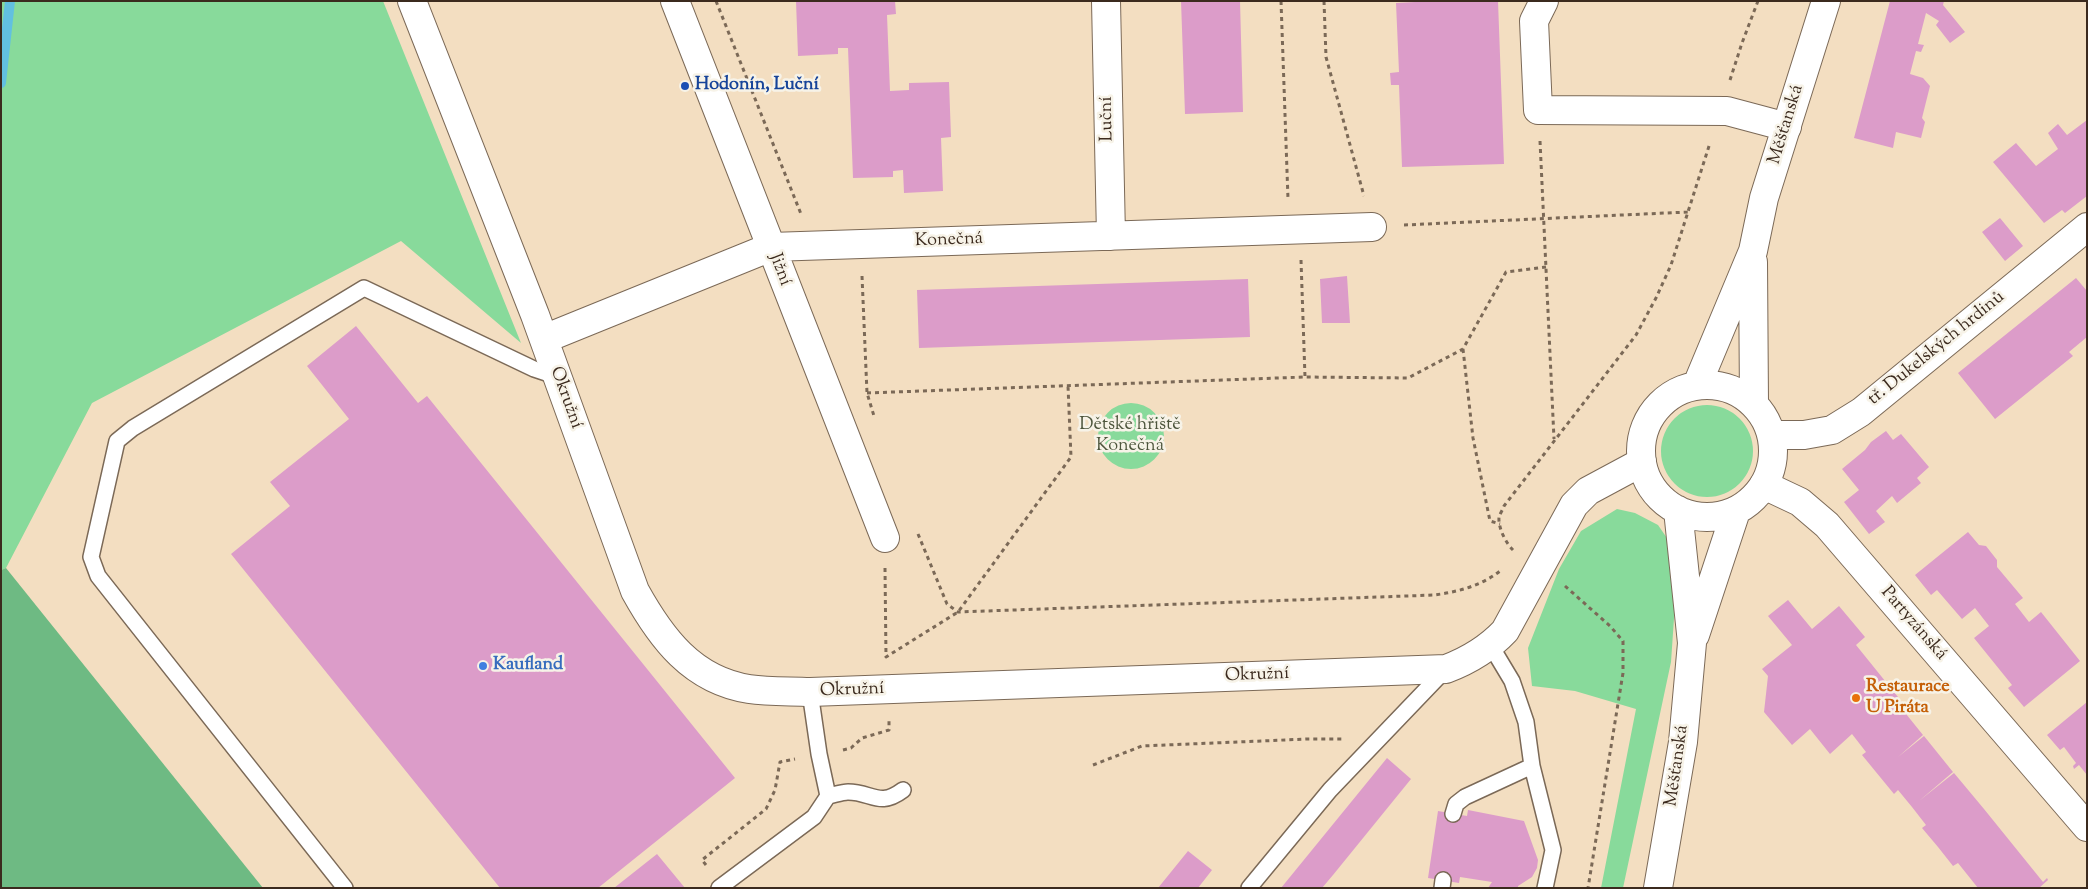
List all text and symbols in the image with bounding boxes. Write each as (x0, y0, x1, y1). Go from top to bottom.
place label: Hodonín, Luční (695, 75, 819, 97)
marker: Hodonín, Luční (679, 80, 691, 92)
street label: Měšťanská (1765, 83, 1809, 167)
street label: Luční (1097, 96, 1119, 142)
street label: Konečná (915, 229, 983, 253)
street label: Jižní (763, 251, 795, 289)
street label: tř. Dukelských hrdinů (1864, 287, 2010, 411)
street label: Okružní (544, 364, 586, 432)
park label: Dětské hřiště Konečná (1079, 415, 1181, 458)
street label: Partyzánská (1875, 583, 1951, 665)
place label: Kaufland (493, 655, 563, 677)
marker: Kaufland (477, 660, 489, 672)
street label: Okružní (1224, 664, 1290, 688)
place label: Restaurace U Piráta (1866, 677, 1950, 720)
street label: Okružní (819, 679, 885, 703)
marker: Restaurace U Piráta (1850, 692, 1862, 704)
street label: Měšťanská (1662, 724, 1694, 808)

